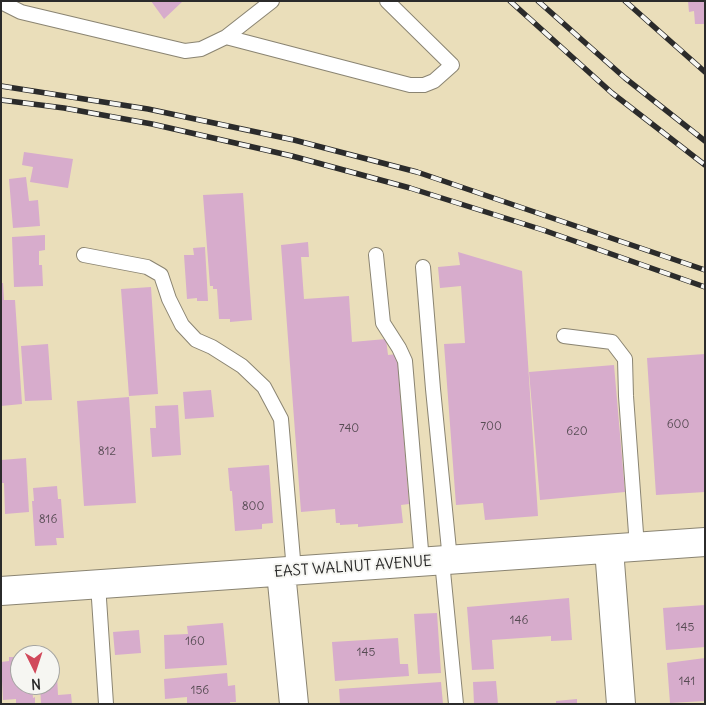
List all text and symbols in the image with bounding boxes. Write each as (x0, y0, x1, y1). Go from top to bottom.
house number: 600 (667, 418, 689, 432)
house number: 700 (480, 420, 502, 434)
house number: 740 (339, 422, 359, 436)
house number: 620 (566, 425, 588, 439)
house number: 812 (98, 445, 116, 459)
house number: 800 (242, 500, 264, 514)
house number: 816 (39, 513, 57, 527)
street label: EAST WALNUT AVENUE (274, 553, 432, 581)
house number: 146 (510, 614, 528, 628)
house number: 145 (676, 621, 694, 635)
house number: 160 (185, 635, 205, 649)
north arrow (10, 645, 60, 695)
house number: 145 (357, 646, 375, 660)
text: N (31, 675, 41, 693)
house number: 141 (679, 675, 695, 689)
house number: 156 (191, 684, 209, 698)

